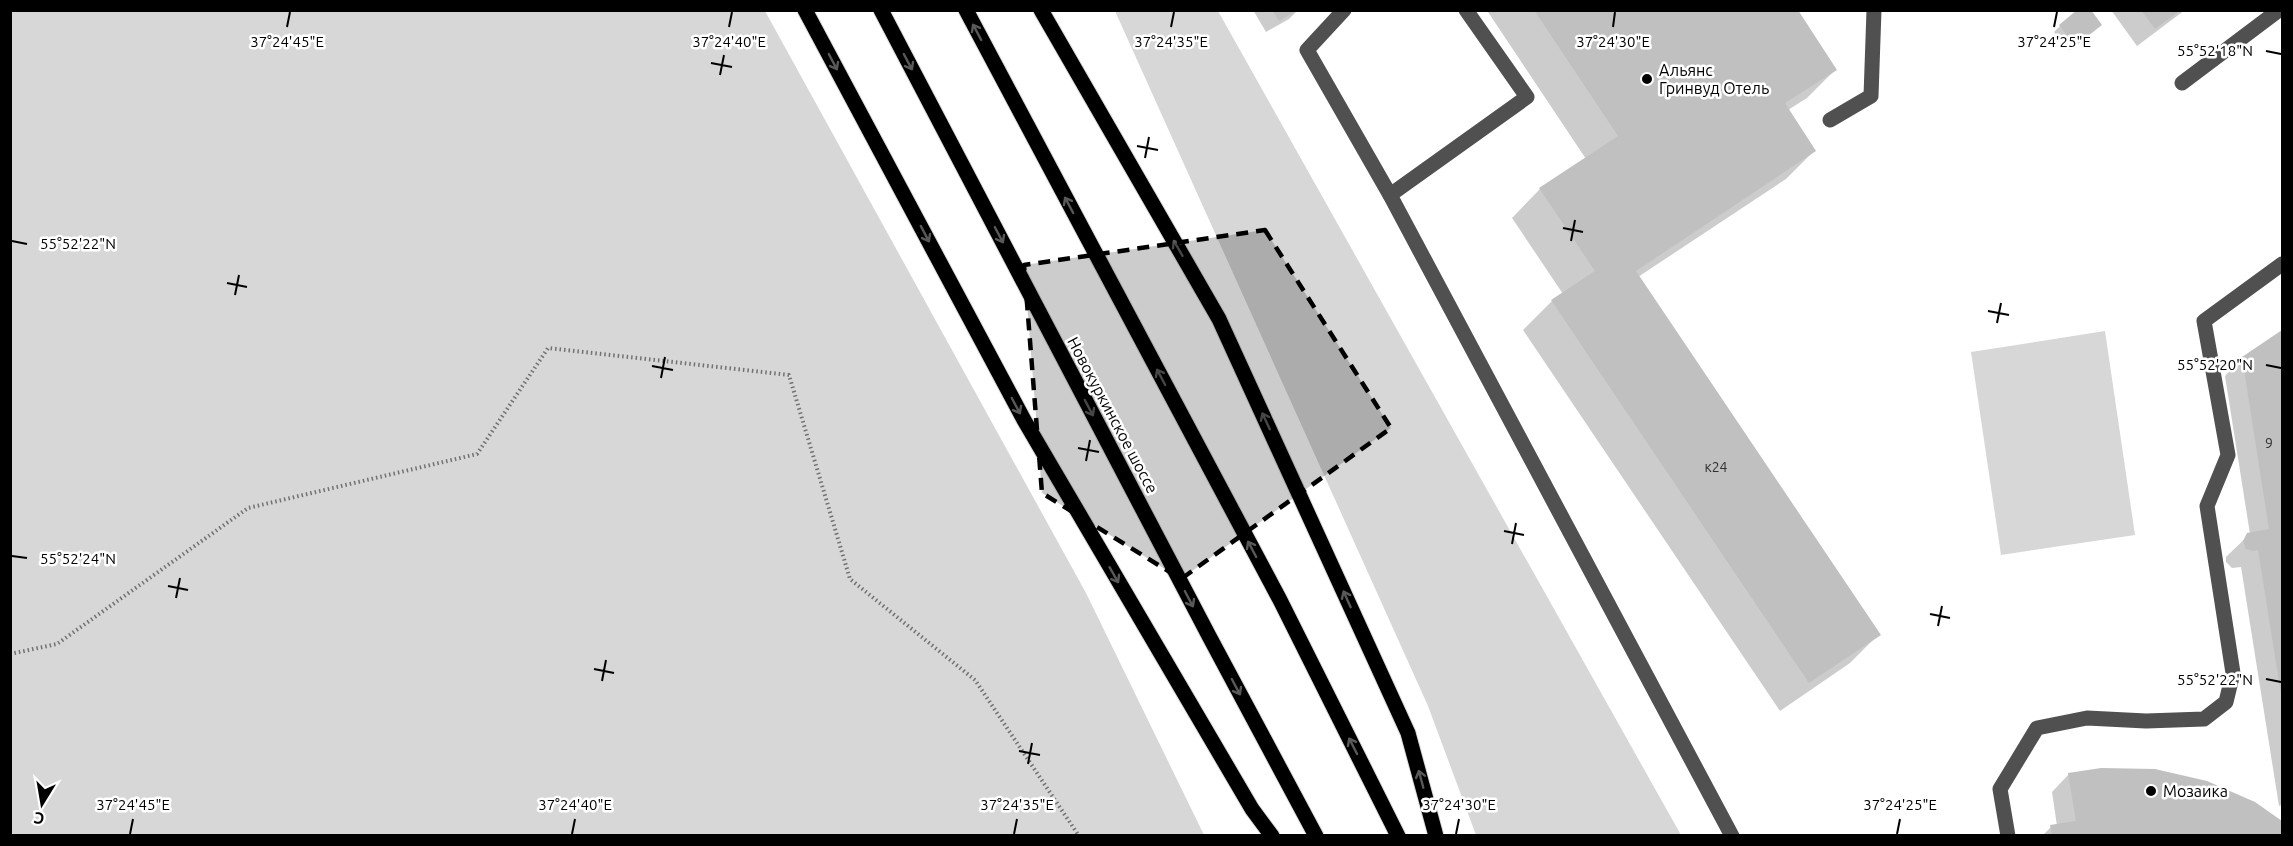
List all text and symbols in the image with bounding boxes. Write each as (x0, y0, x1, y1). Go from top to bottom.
one-way arrow (971, 24, 982, 42)
text: 37°24'45"E (250, 33, 324, 50)
text: 37°24'40"E (692, 33, 766, 50)
text: 37°24'35"E (1134, 33, 1208, 50)
text: 37°24'30"E (1576, 33, 1650, 50)
text: 37°24'25"E (2017, 33, 2091, 50)
text: 55°52'18"N (2177, 42, 2253, 59)
one-way arrow (827, 53, 839, 70)
one-way arrow (903, 53, 914, 71)
place label: Альянс Гринвуд Отель (1659, 61, 1769, 97)
marker: Альянс Гринвуд Отель (1640, 72, 1654, 86)
one-way arrow (1063, 196, 1074, 214)
one-way arrow (920, 225, 931, 243)
one-way arrow (993, 226, 1005, 243)
text: 55°52'22"N (40, 235, 116, 252)
one-way arrow (1172, 240, 1184, 257)
street label: Новокуркинское шоссе (1064, 334, 1162, 496)
text: 55°52'20"N (2177, 356, 2253, 373)
one-way arrow (1155, 368, 1166, 386)
one-way arrow (1011, 397, 1022, 415)
one-way arrow (1084, 398, 1095, 416)
one-way arrow (1260, 413, 1272, 431)
house number: 9 (2265, 435, 2273, 451)
house number: к24 (1704, 459, 1728, 475)
one-way arrow (1246, 540, 1257, 558)
text: 55°52'24"N (40, 550, 116, 567)
one-way arrow (1109, 566, 1121, 583)
one-way arrow (1184, 590, 1196, 608)
one-way arrow (1341, 590, 1353, 608)
text: 55°52'22"N (2177, 671, 2253, 688)
one-way arrow (1231, 678, 1242, 696)
one-way arrow (1347, 737, 1358, 755)
one-way arrow (1414, 770, 1426, 789)
north arrow (12, 774, 72, 834)
place label: Мозаика (2163, 782, 2228, 800)
marker: Мозаика (2144, 784, 2158, 798)
text: 37°24'45"E (96, 796, 170, 813)
text: 37°24'40"E (538, 796, 612, 813)
text: 37°24'35"E (980, 796, 1054, 813)
text: 37°24'30"E (1422, 796, 1496, 813)
text: 37°24'25"E (1863, 796, 1937, 813)
text: С (32, 809, 46, 829)

